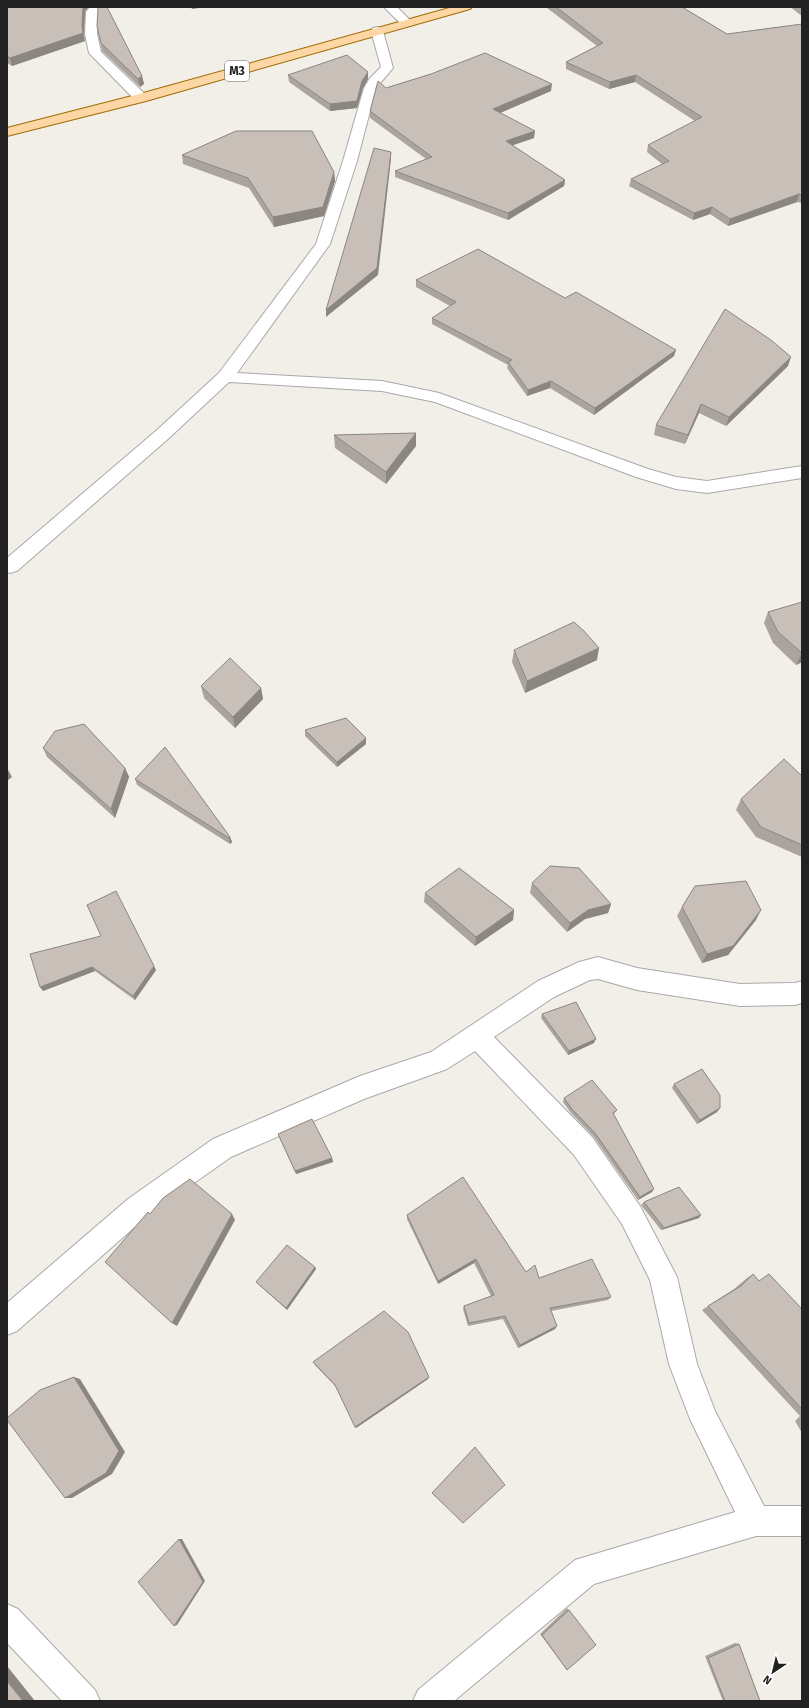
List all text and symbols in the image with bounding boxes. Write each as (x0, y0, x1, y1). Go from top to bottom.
road number: M3 (225, 61, 249, 81)
north arrow (753, 1652, 793, 1692)
text: N (761, 1672, 774, 1687)

